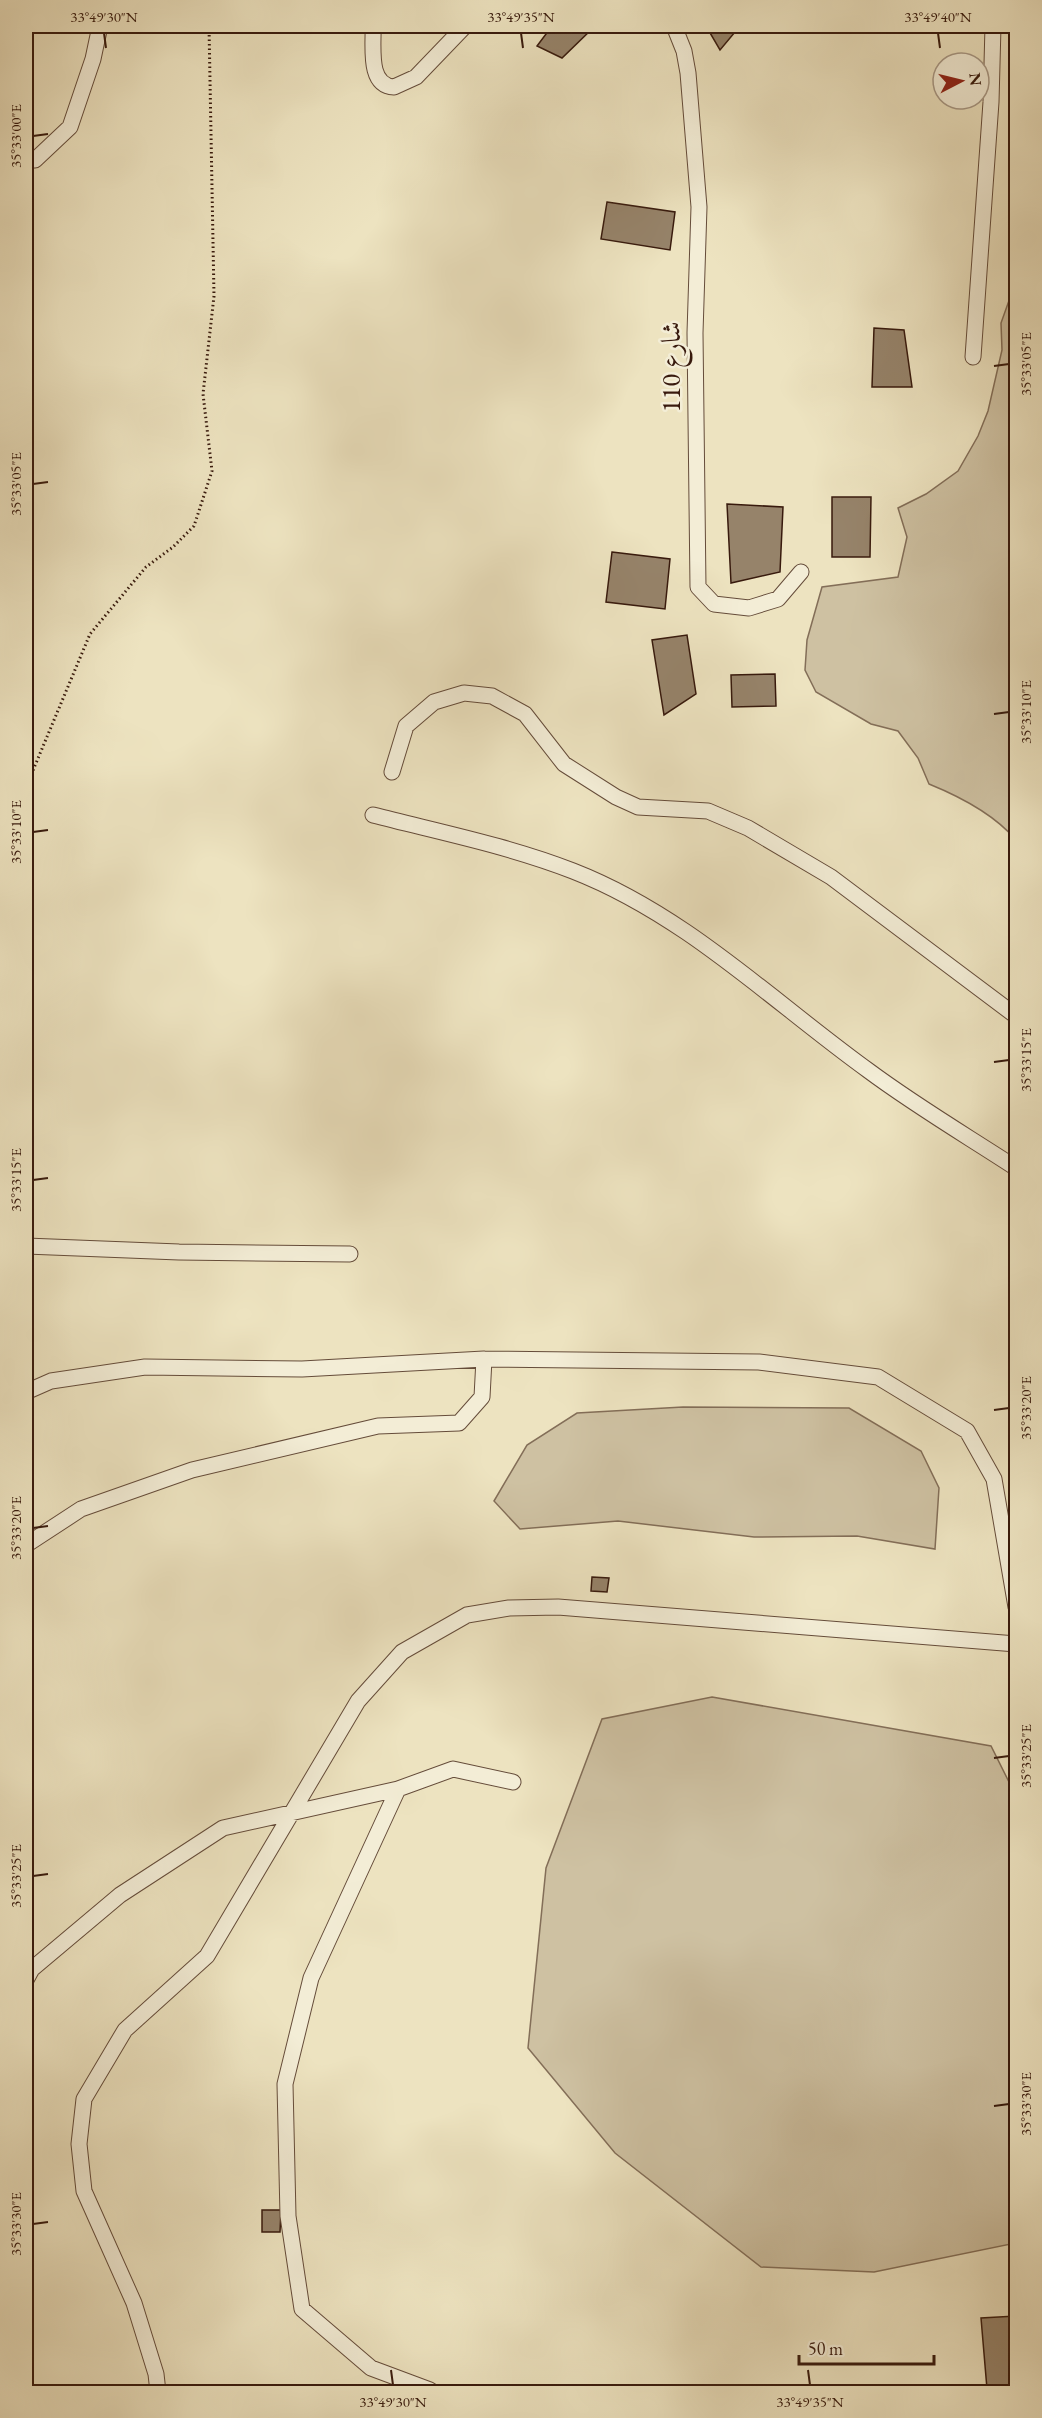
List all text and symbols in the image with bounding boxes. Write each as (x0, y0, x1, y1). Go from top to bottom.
text: 33°49'30"N (70, 7, 138, 26)
text: 33°49'35"N (487, 7, 555, 26)
text: 33°49'40"N (904, 7, 972, 26)
north arrow (931, 51, 991, 111)
text: N (964, 72, 987, 87)
text: 35°33'00"E (6, 103, 25, 168)
street label: شارع 110 (653, 321, 693, 413)
text: 35°33'05"E (1016, 331, 1035, 396)
text: 35°33'05"E (6, 451, 25, 516)
text: 35°33'10"E (1016, 679, 1035, 744)
text: 35°33'10"E (6, 799, 25, 864)
text: 35°33'15"E (1016, 1027, 1035, 1092)
text: 35°33'15"E (6, 1147, 25, 1212)
text: 35°33'20"E (1016, 1375, 1035, 1440)
text: 35°33'20"E (6, 1495, 25, 1560)
text: 35°33'25"E (1016, 1723, 1035, 1788)
text: 35°33'25"E (6, 1843, 25, 1908)
text: 35°33'30"E (1016, 2071, 1035, 2136)
text: 35°33'30"E (6, 2191, 25, 2256)
scale bar (799, 2328, 934, 2366)
text: 50 m (808, 2337, 843, 2360)
text: 33°49'30"N (359, 2392, 427, 2411)
text: 33°49'35"N (776, 2392, 844, 2411)

